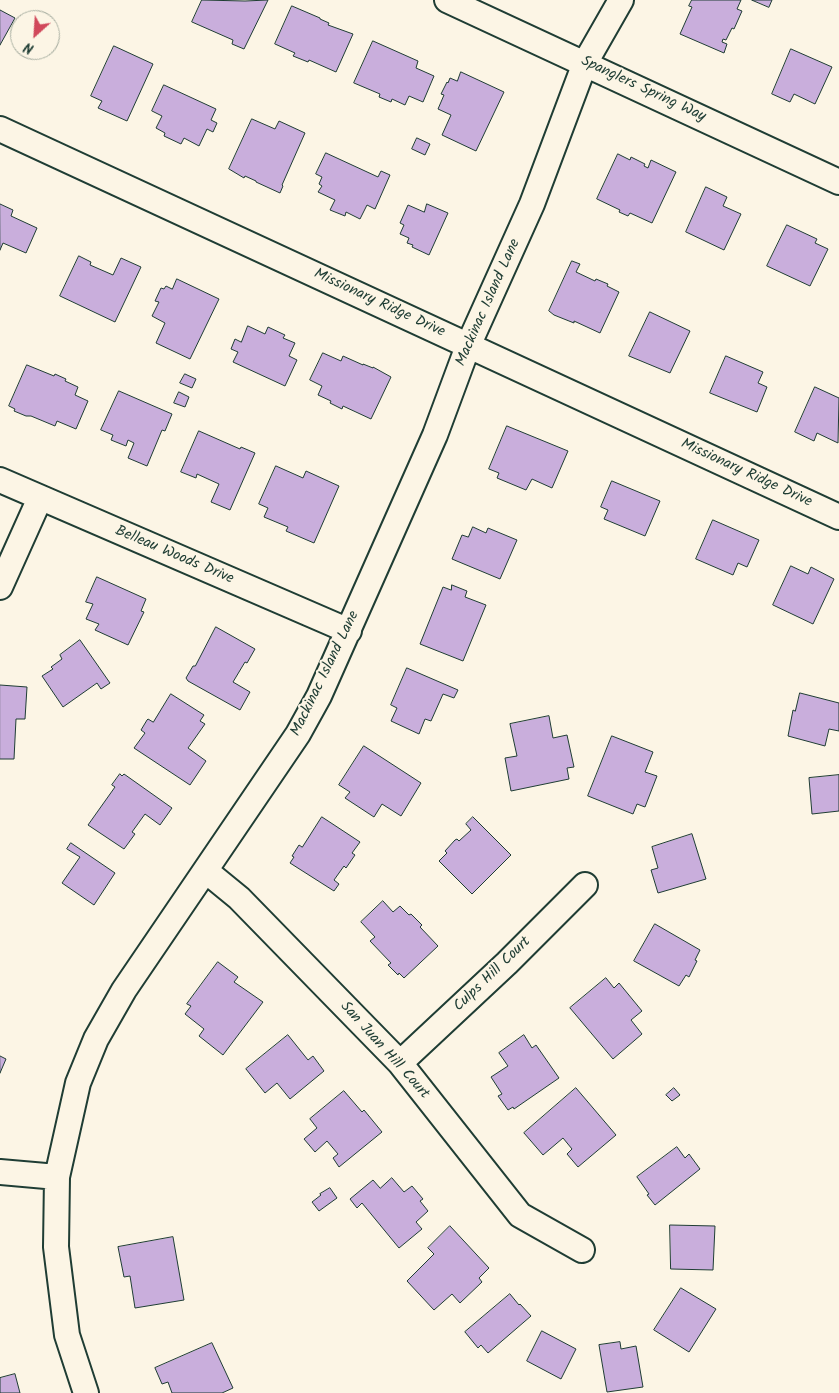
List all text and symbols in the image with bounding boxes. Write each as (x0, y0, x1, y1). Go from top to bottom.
north arrow (10, 10, 60, 60)
text: N (20, 36, 38, 59)
street label: Spanglers Spring Way (578, 53, 708, 127)
street label: Mackinac Island Lane (453, 237, 525, 369)
street label: Missionary Ridge Drive (311, 266, 447, 342)
street label: Missionary Ridge Drive (678, 436, 814, 512)
street label: Belleau Woods Drive (112, 523, 236, 589)
street label: Mackinac Island Lane (288, 608, 364, 740)
street label: Culps Hill Court (451, 934, 535, 1016)
street label: San Juan Hill Court (335, 999, 433, 1103)

